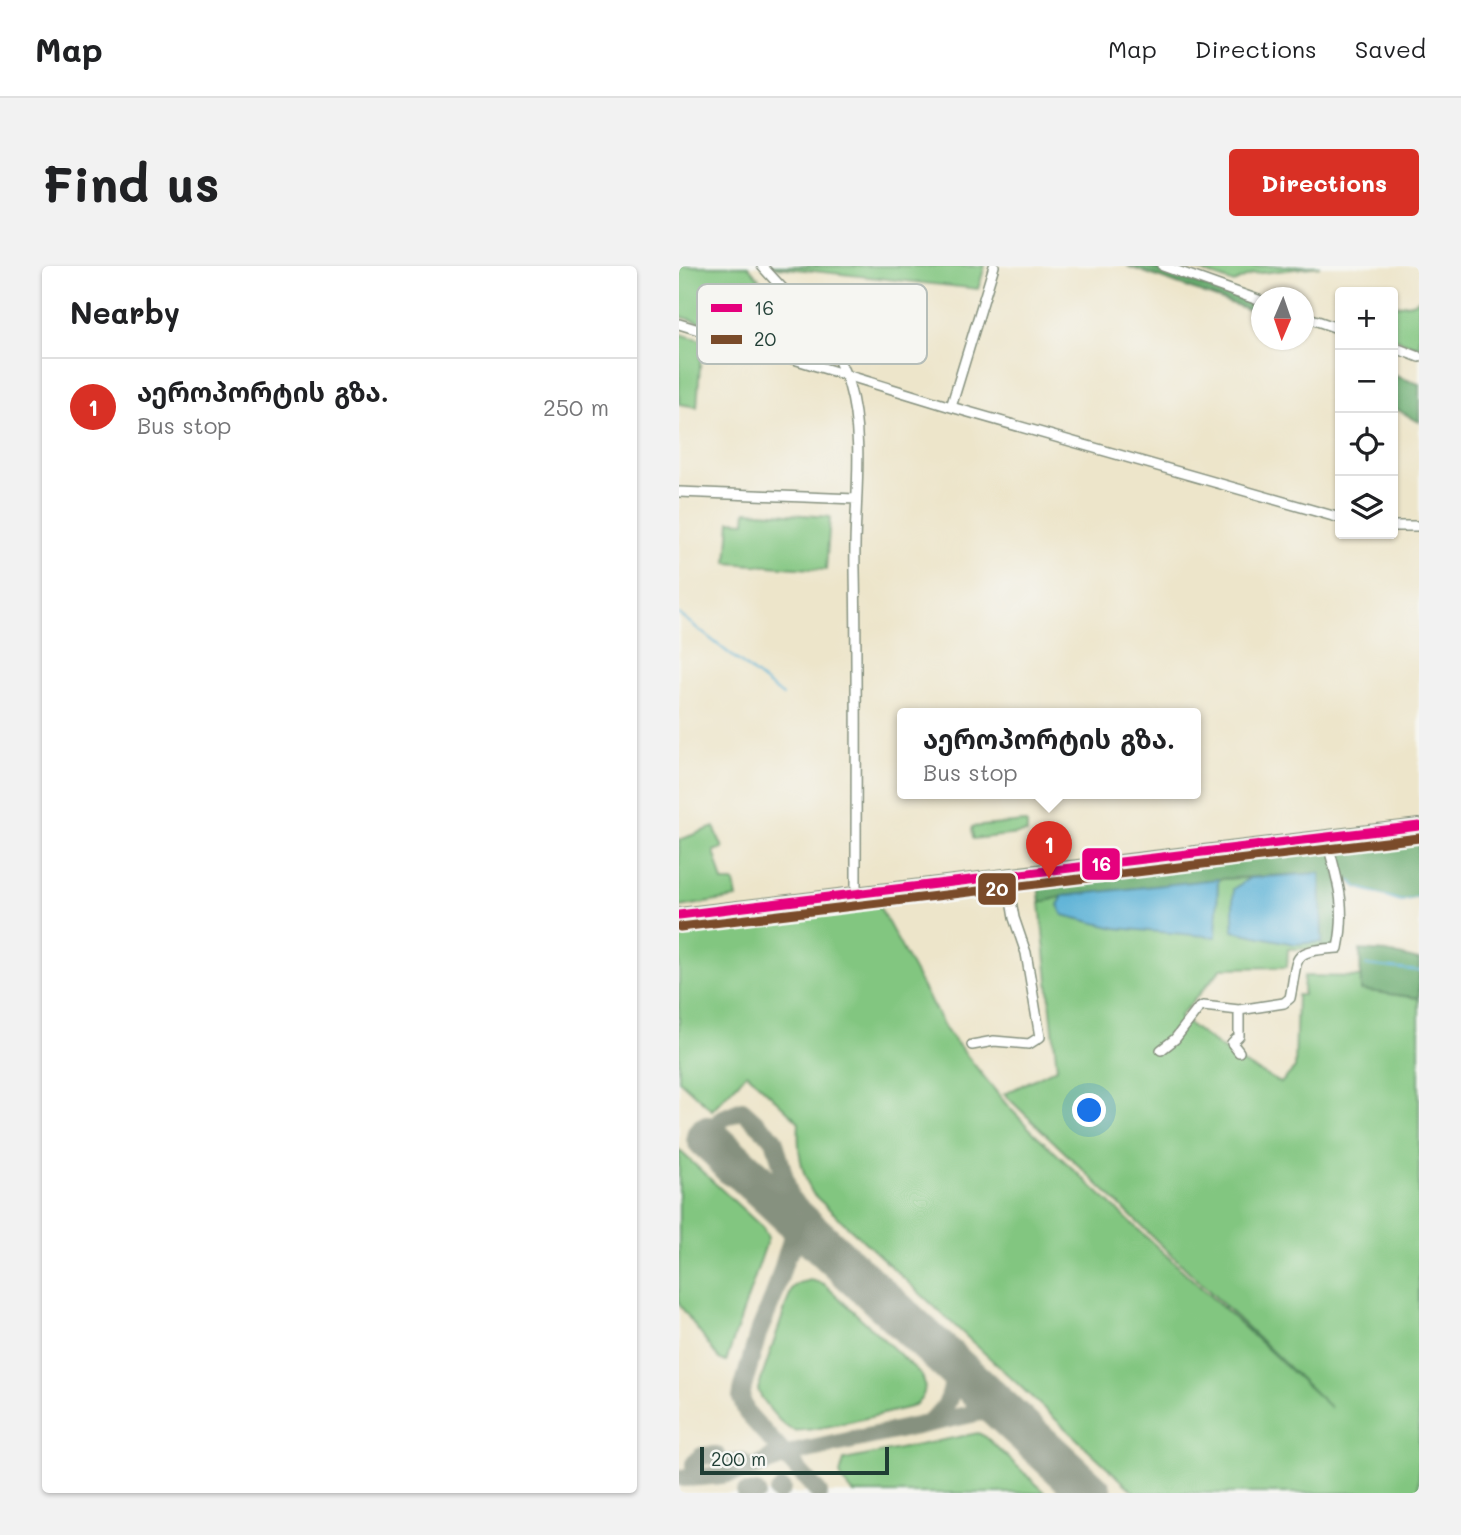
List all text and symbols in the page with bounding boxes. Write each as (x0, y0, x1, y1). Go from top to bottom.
text: Map (35, 27, 103, 70)
text: Map (1108, 33, 1157, 64)
text: Directions (1195, 33, 1317, 64)
text: Saved (1355, 33, 1426, 64)
button: Directions (1229, 149, 1419, 216)
text: Find us (42, 151, 220, 214)
legend (697, 284, 927, 364)
north arrow (1251, 287, 1314, 350)
map controls (1335, 287, 1398, 539)
button: + (1335, 287, 1398, 350)
text: Nearby (70, 292, 180, 332)
text: 16 (754, 295, 774, 320)
text: 20 (754, 326, 777, 351)
button: − (1335, 350, 1398, 413)
text: აეროპორტის გზა. (137, 375, 389, 409)
text: 1 (88, 392, 98, 422)
text: 250 m (543, 392, 609, 422)
text: Bus stop (137, 410, 232, 440)
button: locate (1335, 413, 1398, 476)
button: layers (1335, 476, 1398, 539)
popup (897, 708, 1201, 799)
text: აეროპორტის გზა. (923, 722, 1175, 756)
text: Bus stop (923, 757, 1018, 787)
pin: 1 (1026, 821, 1072, 879)
line badge: 16 (1081, 847, 1121, 881)
text: 16 (1091, 851, 1111, 876)
line badge: 20 (977, 872, 1017, 906)
text: 20 (986, 876, 1008, 901)
your location (1072, 1093, 1106, 1127)
scale bar (700, 1444, 889, 1476)
text: 200 m (711, 1446, 766, 1471)

